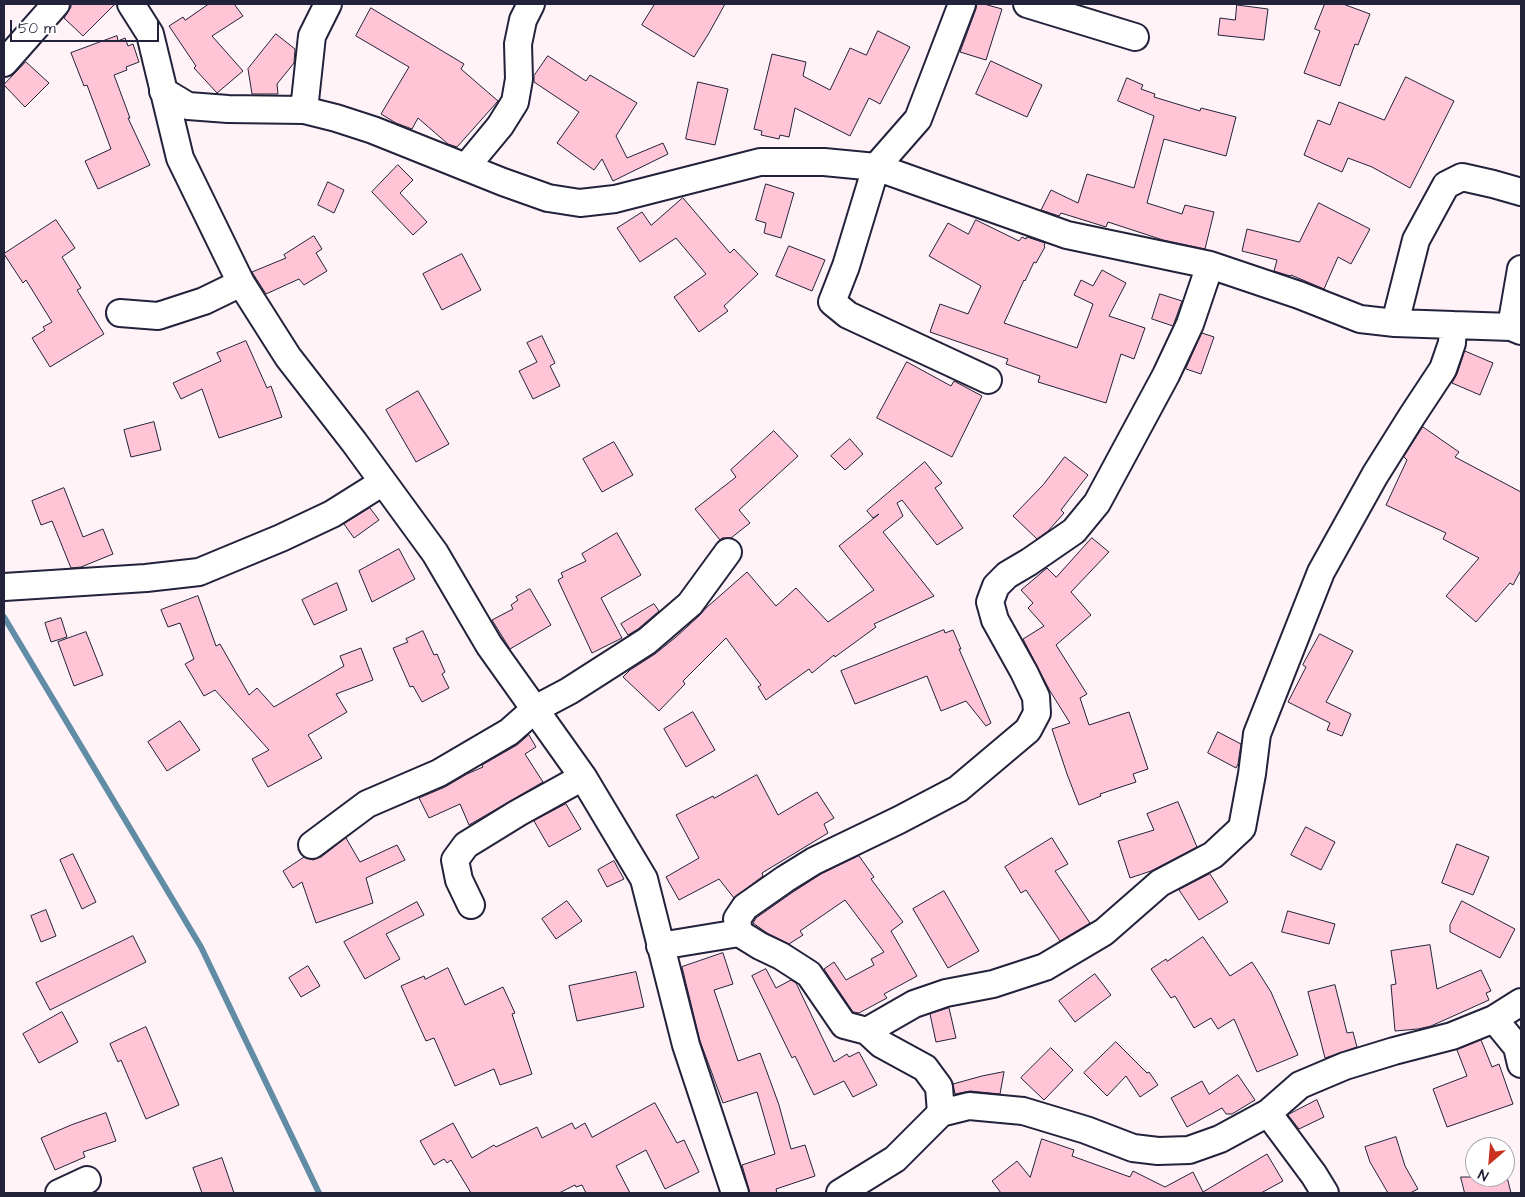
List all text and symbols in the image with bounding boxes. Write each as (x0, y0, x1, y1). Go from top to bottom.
scale bar (12, 10, 161, 42)
text: 50 m (18, 18, 56, 39)
north arrow (1465, 1137, 1515, 1187)
text: N (1475, 1164, 1492, 1185)

